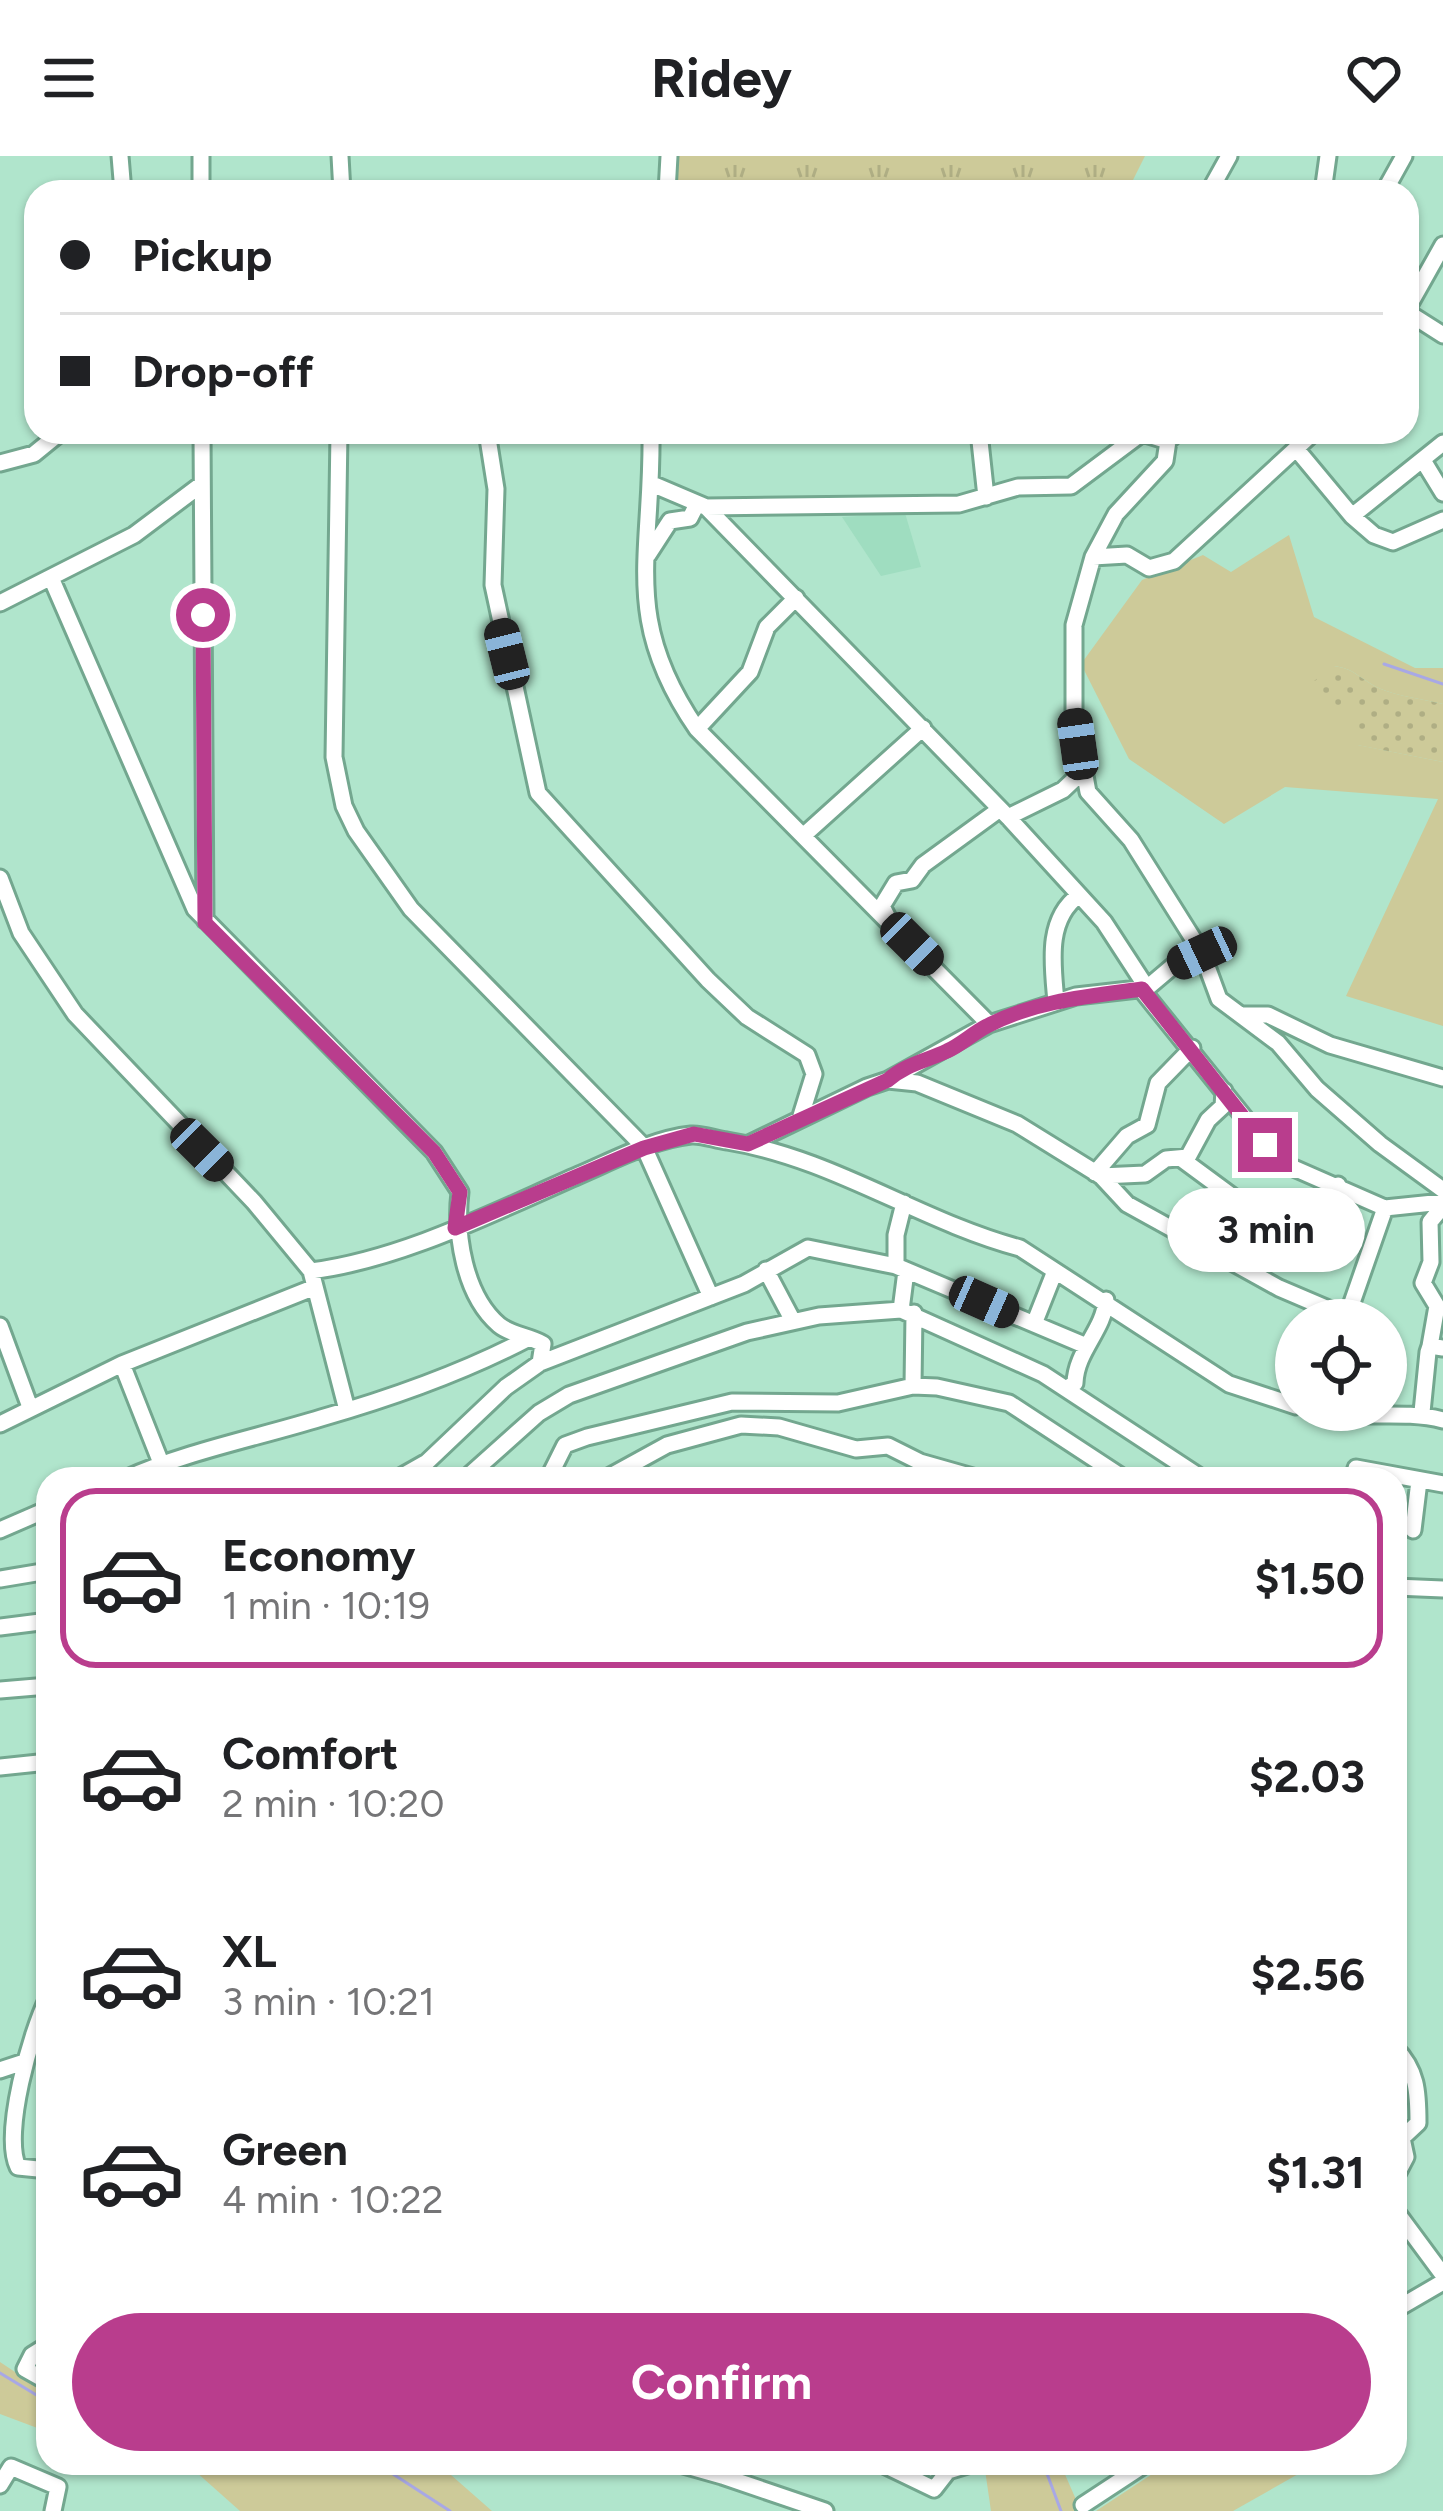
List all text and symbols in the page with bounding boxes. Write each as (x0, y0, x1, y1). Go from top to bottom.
icon: menu (36, 45, 102, 111)
icon: heart (1341, 45, 1407, 111)
text: Ridey (651, 46, 792, 111)
text: Pickup (132, 228, 272, 282)
text: Drop-off (132, 344, 314, 398)
route start (176, 588, 230, 642)
car (481, 615, 533, 693)
car (1055, 706, 1101, 782)
car (874, 906, 950, 982)
car (1162, 921, 1242, 985)
car (164, 1112, 240, 1188)
route end (1238, 1118, 1292, 1172)
callout: 3 min (1166, 1187, 1364, 1271)
text: 3 min (1217, 1206, 1315, 1253)
car (944, 1271, 1024, 1333)
map controls (1275, 1299, 1407, 1431)
button: locate (1275, 1299, 1407, 1431)
icon: car (78, 1524, 186, 1632)
text: Economy (222, 1528, 415, 1582)
text: $1.50 (1255, 1551, 1365, 1605)
text: 1 min · 10:19 (222, 1582, 430, 1629)
icon: car (78, 1722, 186, 1830)
text: Comfort (222, 1726, 398, 1780)
text: $2.03 (1249, 1749, 1365, 1803)
text: 2 min · 10:20 (222, 1780, 444, 1827)
icon: car (78, 1920, 186, 2028)
text: XL (222, 1924, 277, 1978)
text: $2.56 (1251, 1947, 1365, 2001)
text: 3 min · 10:21 (222, 1978, 435, 2025)
icon: car (78, 2118, 186, 2226)
text: Green (222, 2122, 348, 2176)
text: $1.31 (1266, 2145, 1365, 2199)
text: 4 min · 10:22 (222, 2176, 444, 2223)
button: Confirm (72, 2313, 1371, 2451)

